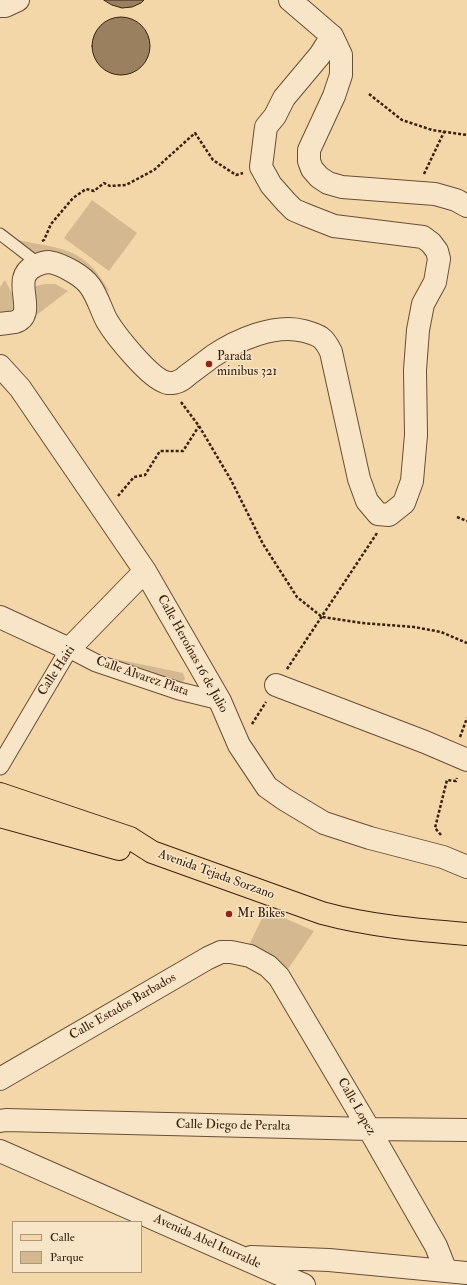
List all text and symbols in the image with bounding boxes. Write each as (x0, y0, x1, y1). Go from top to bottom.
place label: Parada minibus 321 (217, 349, 277, 380)
marker: Parada minibus 321 (204, 359, 214, 369)
street label: Calle Heroínas 16 de Julio (153, 592, 231, 716)
street label: Calle Haiti (35, 643, 79, 699)
street label: Calle Alvarez Plata (94, 654, 190, 700)
street label: Avenida Tejada Sorzano (156, 847, 276, 903)
place label: Mr Bikes (237, 906, 285, 922)
marker: Mr Bikes (224, 909, 234, 919)
street label: Calle Estados Barbados (67, 970, 179, 1044)
street label: Calle Lopez (333, 1076, 379, 1138)
street label: Calle Diego de Peralta (176, 1117, 290, 1135)
street label: Avenida Abel Iturralde (151, 1211, 263, 1273)
legend (12, 1221, 142, 1273)
text: Calle (50, 1230, 75, 1245)
text: Parque (50, 1250, 84, 1265)

